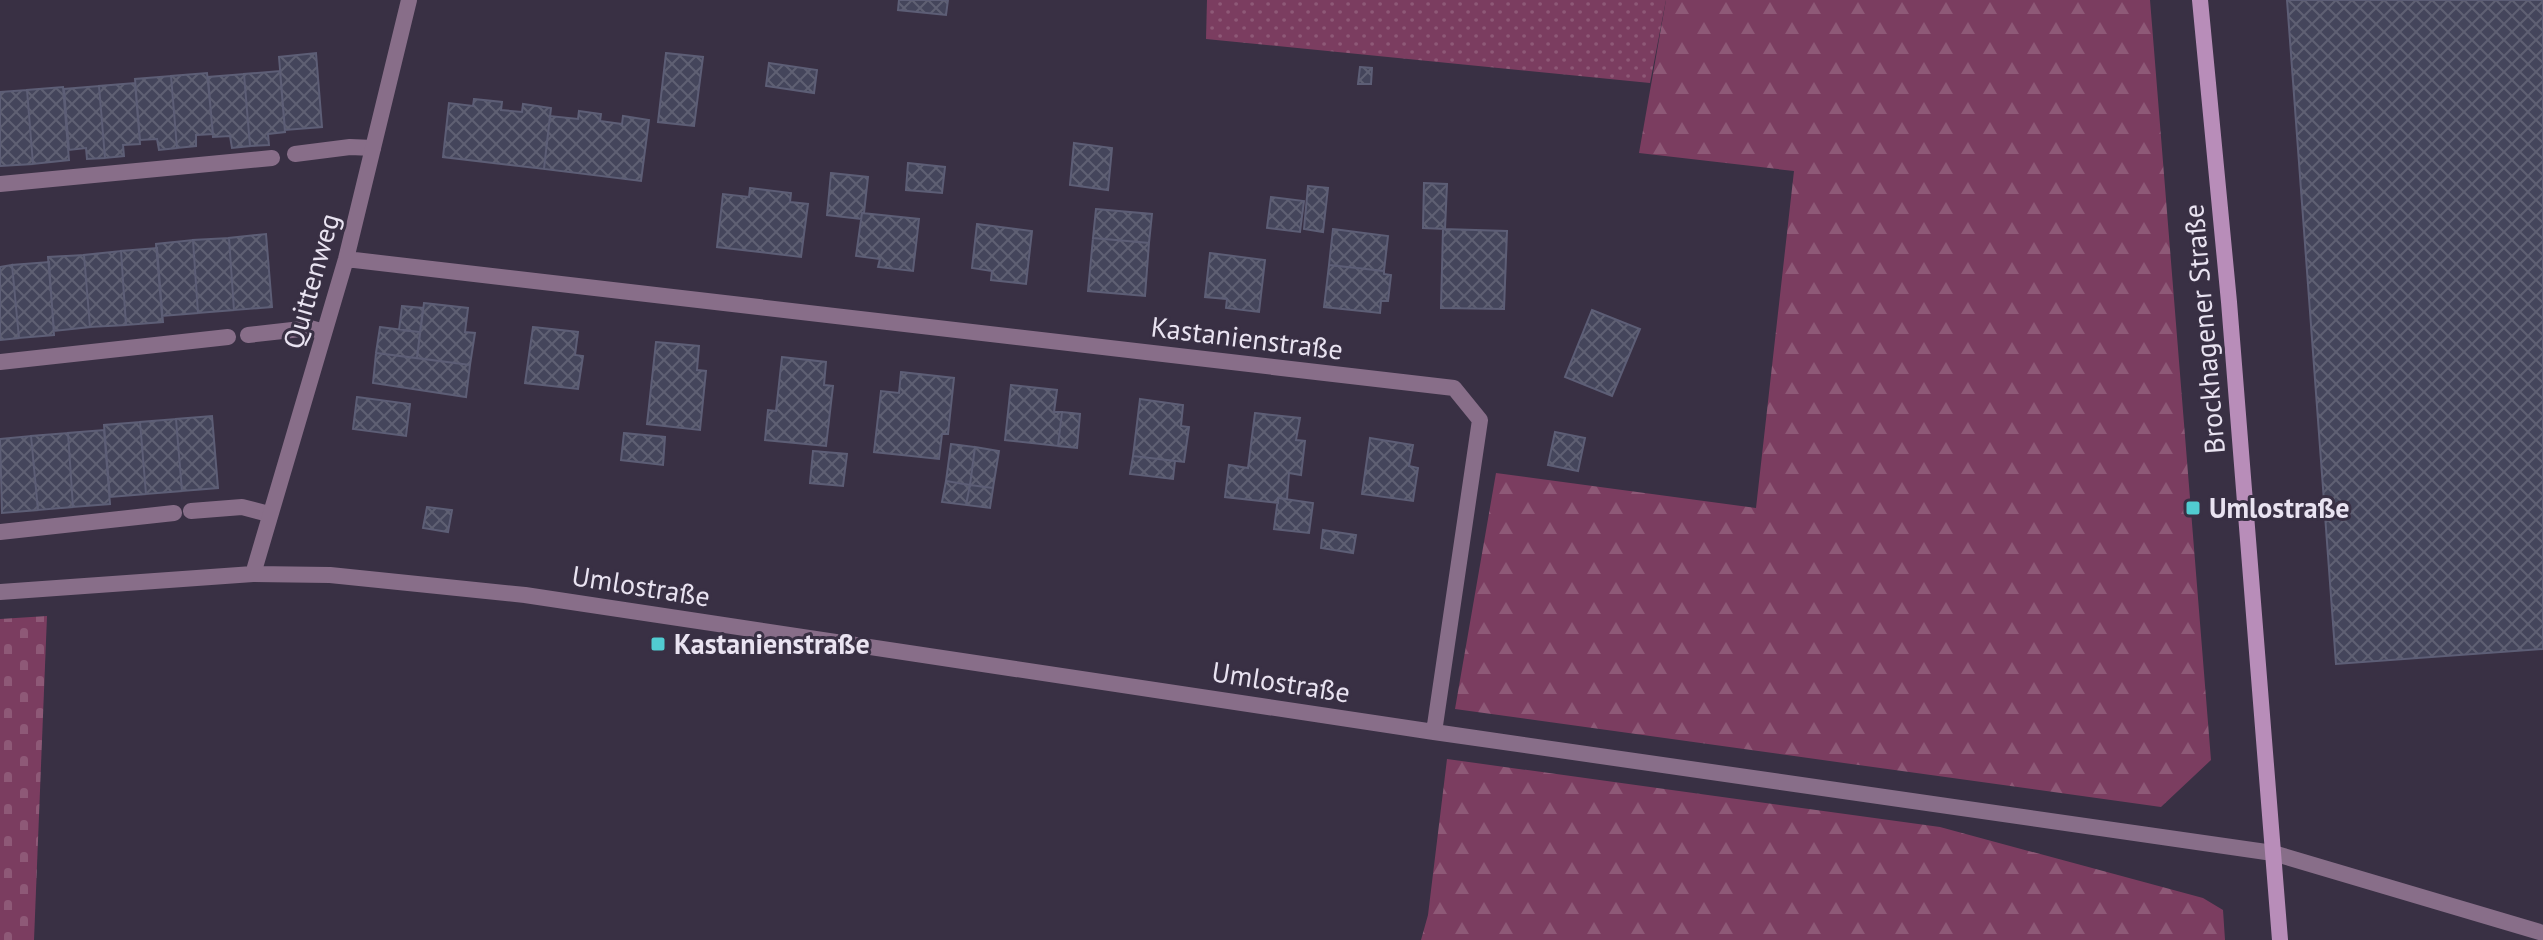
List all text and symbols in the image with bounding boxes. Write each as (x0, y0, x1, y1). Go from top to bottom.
street label: Brockhagener Straße (2174, 203, 2233, 455)
street label: Quittenweg (274, 209, 347, 353)
street label: Kastanienstraße (1149, 307, 1345, 368)
place label: Umlostraße (2209, 489, 2350, 526)
marker: Umlostraße (2184, 499, 2202, 517)
street label: Umlostraße (569, 556, 713, 615)
place label: Kastanienstraße (674, 625, 870, 662)
marker: Kastanienstraße (649, 635, 667, 653)
street label: Umlostraße (1209, 652, 1353, 711)

